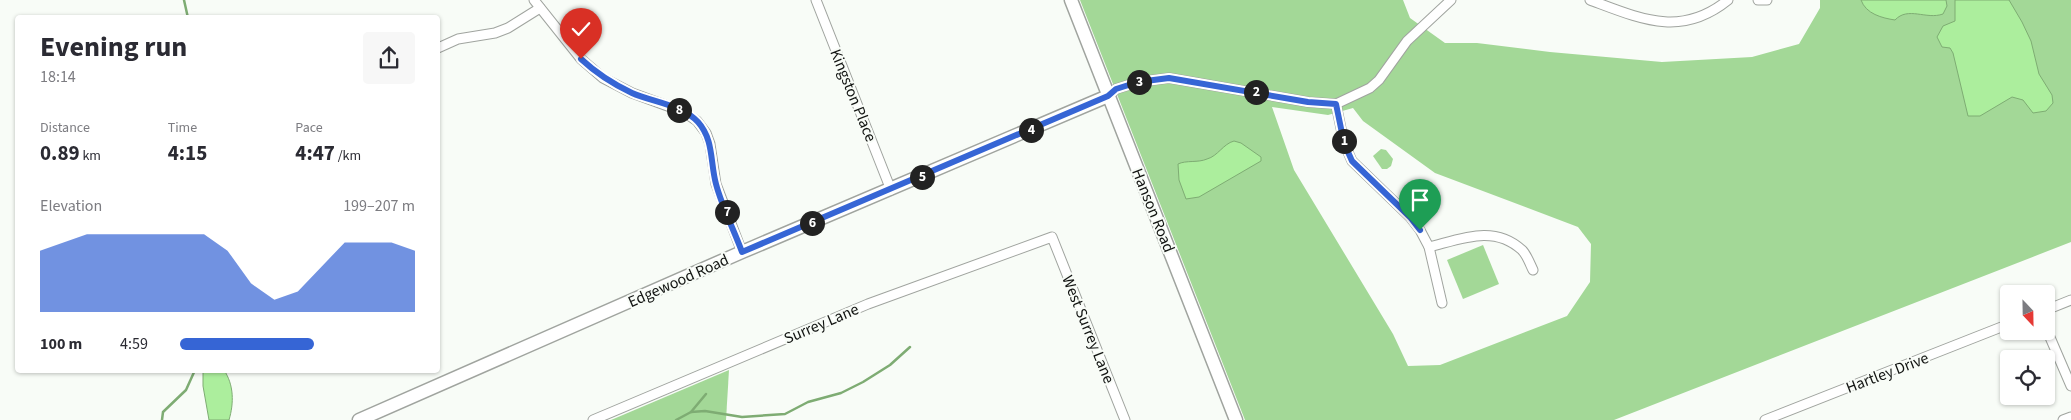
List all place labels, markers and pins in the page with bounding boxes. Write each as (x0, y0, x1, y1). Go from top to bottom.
pin (560, 8, 602, 59)
pin: 3 (1126, 70, 1152, 94)
pin: 2 (1244, 80, 1268, 104)
pin: 8 (666, 98, 692, 122)
pin: 4 (1018, 118, 1044, 142)
pin: 1 (1332, 128, 1356, 154)
pin: 5 (910, 164, 934, 190)
pin (1399, 179, 1441, 230)
pin: 7 (714, 200, 740, 224)
pin: 6 (800, 210, 824, 236)

